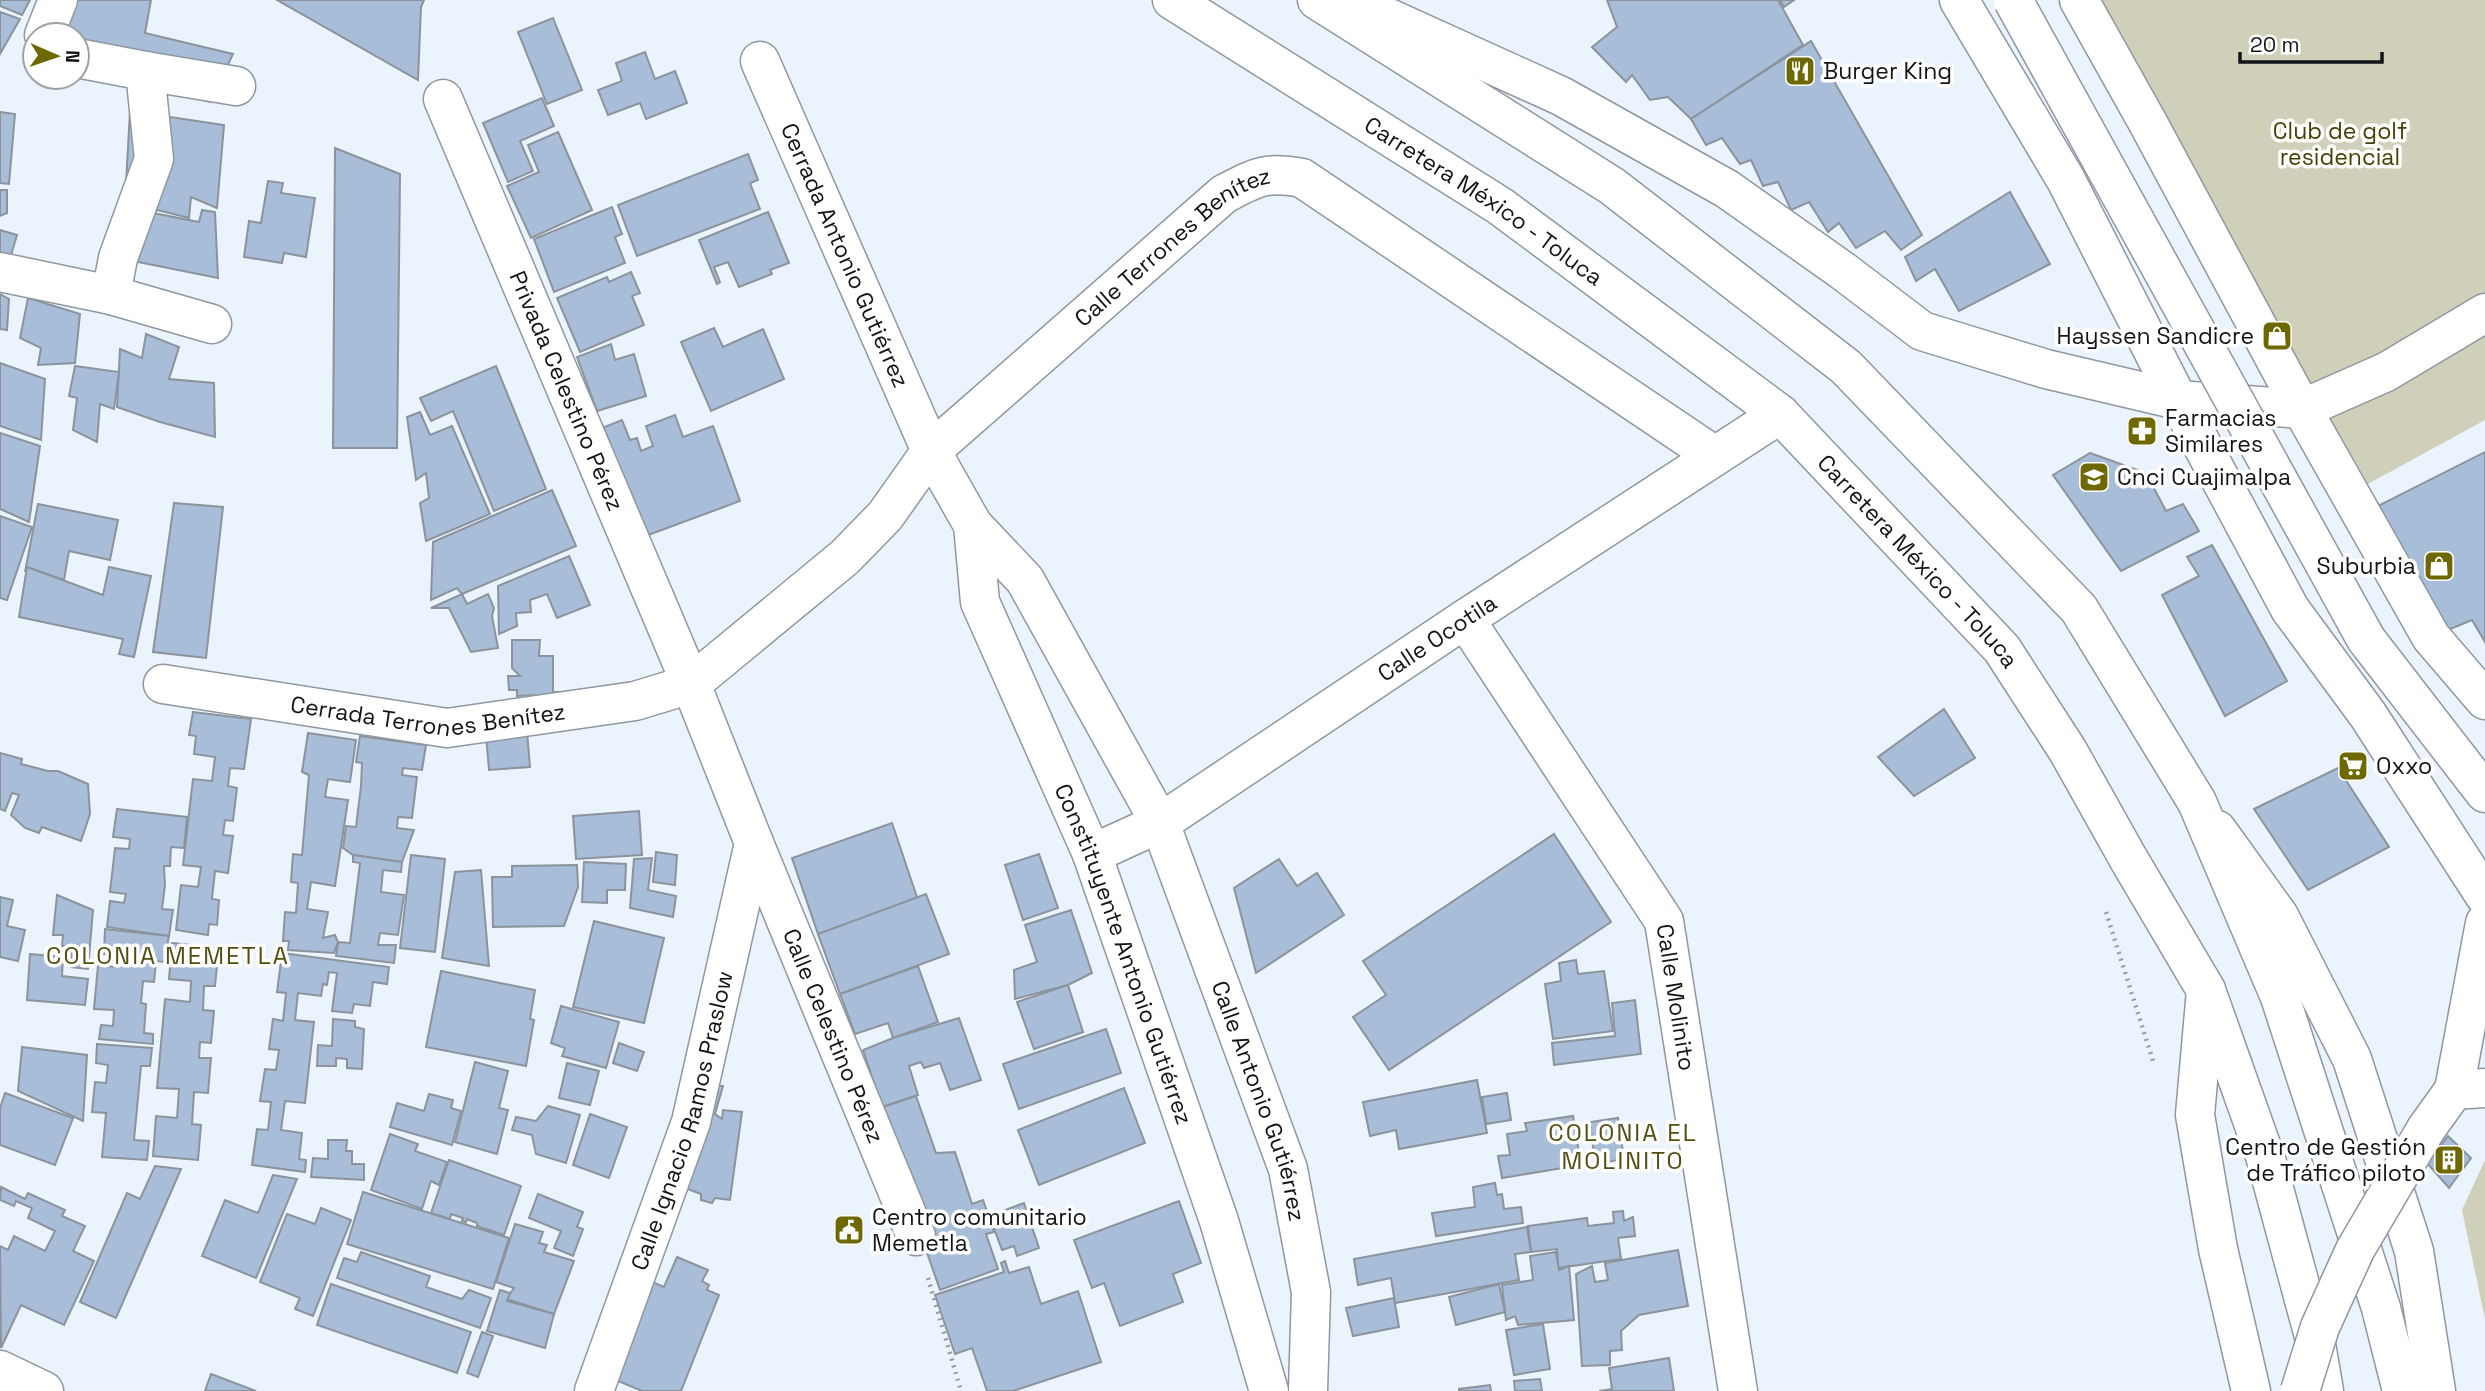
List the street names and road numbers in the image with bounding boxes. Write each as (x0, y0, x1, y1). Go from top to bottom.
street label: Carretera México - Toluca (1359, 110, 1609, 292)
street label: Cerrada Antonio Gutiérrez (774, 118, 916, 392)
street label: Calle Terrones Benítez (1068, 160, 1273, 333)
street label: Privada Celestino Pérez (503, 266, 631, 515)
street label: Carretera México - Toluca (1811, 448, 2025, 674)
street label: Calle Ocotila (1372, 587, 1502, 688)
street label: Cerrada Terrones Benítez (288, 689, 567, 743)
street label: Constituyente Antonio Gutiérrez (1048, 779, 1199, 1128)
street label: Calle Molinito (1650, 922, 1702, 1073)
street label: Calle Celestino Pérez (776, 924, 891, 1148)
street label: Calle Ignacio Ramos Praslow (624, 968, 740, 1274)
street label: Calle Antonio Gutiérrez (1205, 977, 1312, 1224)

